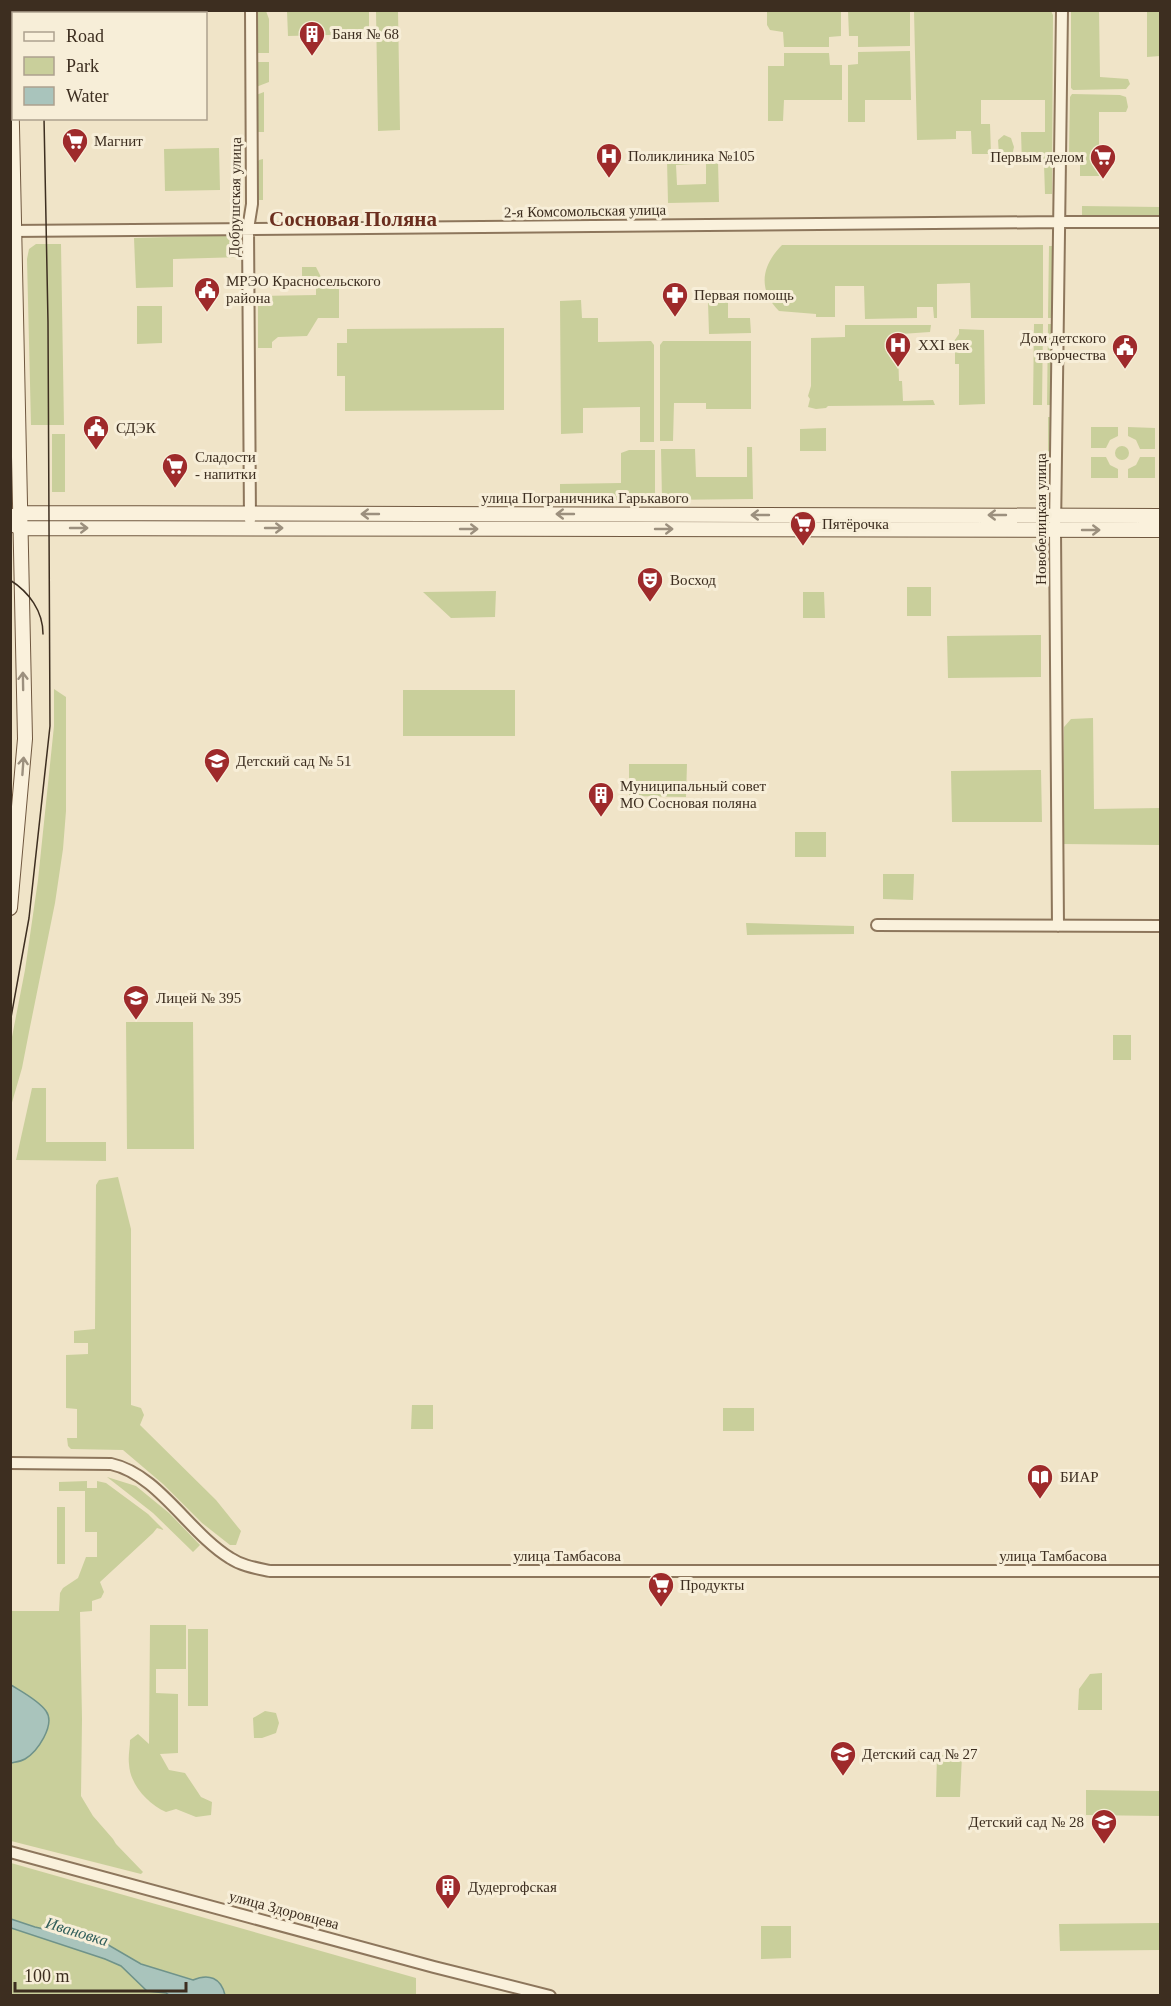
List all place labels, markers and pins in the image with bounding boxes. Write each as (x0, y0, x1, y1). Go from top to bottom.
building icon: Баня № 68 (297, 19, 327, 57)
place label: Баня № 68 (332, 26, 399, 42)
supermarket icon: Магнит (60, 126, 90, 164)
place label: Магнит (94, 133, 143, 149)
hospital icon: Поликлиника №105 (594, 141, 624, 179)
supermarket icon: Первым делом (1088, 142, 1118, 180)
place label: Поликлиника №105 (628, 148, 755, 164)
place label: Первым делом (990, 149, 1085, 165)
place label: МРЭО Красносельского района (226, 273, 381, 306)
public building icon: МРЭО Красносельского района (192, 275, 222, 313)
pharmacy icon: Первая помощь (660, 280, 690, 318)
place label: Первая помощь (694, 287, 794, 303)
hospital icon: XXI век (883, 330, 913, 368)
place label: Дом детского творчества (1020, 330, 1106, 363)
public building icon: Дом детского творчества (1110, 332, 1140, 370)
place label: XXI век (918, 337, 970, 353)
public building icon: СДЭК (81, 413, 111, 451)
place label: СДЭК (116, 420, 157, 436)
place label: Сладости - напитки (195, 449, 256, 482)
supermarket icon: Сладости - напитки (160, 451, 190, 489)
supermarket icon: Пятёрочка (788, 509, 818, 547)
place label: Пятёрочка (822, 516, 889, 532)
theatre icon: Восход (635, 565, 665, 603)
place label: Восход (670, 572, 716, 588)
school or university icon: Детский сад № 51 (202, 746, 232, 784)
place label: Детский сад № 51 (236, 753, 352, 769)
place label: Муниципальный совет МО Сосновая поляна (620, 778, 766, 811)
building icon: Муниципальный совет МО Сосновая поляна (586, 780, 616, 818)
school or university icon: Лицей № 395 (121, 983, 151, 1021)
place label: Лицей № 395 (156, 990, 241, 1006)
library icon: БИАР (1025, 1462, 1055, 1500)
place label: БИАР (1060, 1469, 1099, 1485)
supermarket icon: Продукты (646, 1570, 676, 1608)
place label: Продукты (680, 1577, 744, 1593)
school or university icon: Детский сад № 27 (828, 1739, 858, 1777)
place label: Детский сад № 27 (862, 1746, 978, 1762)
school or university icon: Детский сад № 28 (1089, 1807, 1119, 1845)
place label: Детский сад № 28 (968, 1814, 1084, 1830)
building icon: Дудергофская (433, 1872, 463, 1910)
place label: Дудергофская (468, 1879, 557, 1895)

